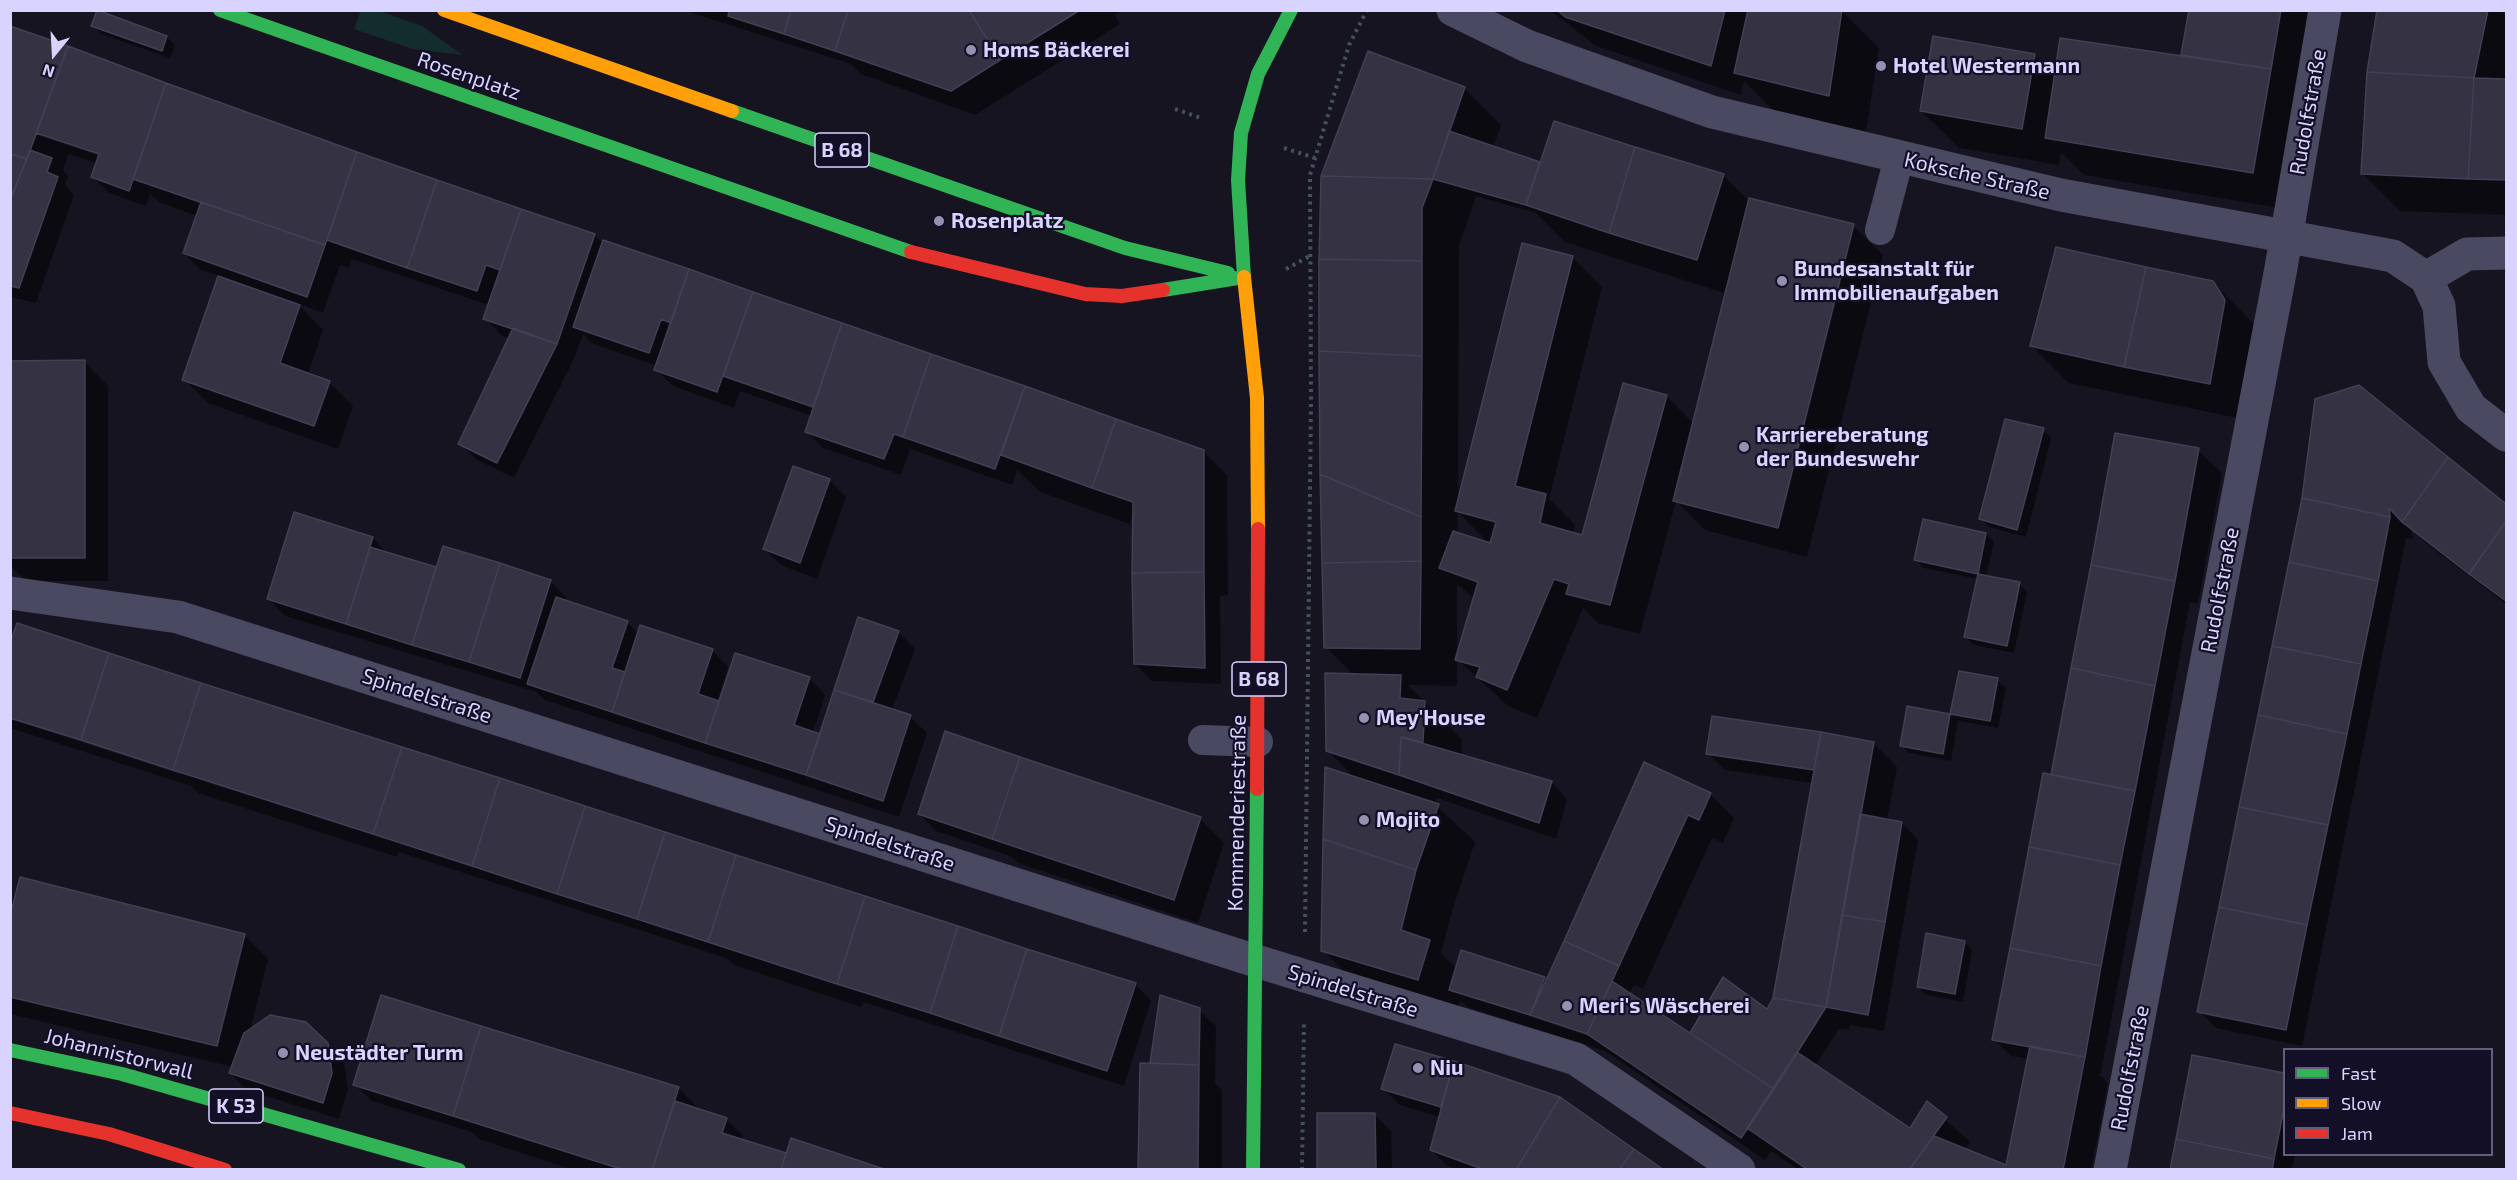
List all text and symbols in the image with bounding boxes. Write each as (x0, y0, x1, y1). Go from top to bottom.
north arrow (24, 24, 84, 84)
place label: Homs Bäckerei (983, 37, 1130, 63)
marker: Homs Bäckerei (964, 43, 978, 57)
street label: Rosenplatz (414, 47, 524, 105)
street label: Rudolfstraße (2285, 47, 2331, 177)
place label: Hotel Westermann (1893, 53, 2080, 79)
marker: Hotel Westermann (1874, 59, 1888, 73)
text: N (40, 61, 57, 82)
road number: B 68 (815, 133, 869, 167)
street label: Koksche Straße (1902, 147, 2052, 205)
place label: Rosenplatz (951, 208, 1064, 234)
marker: Rosenplatz (932, 214, 946, 228)
place label: Bundesanstalt für Immobilienaufgaben (1794, 256, 1999, 306)
marker: Bundesanstalt für Immobilienaufgaben (1775, 274, 1789, 288)
place label: Karriereberatung der Bundeswehr (1756, 422, 1929, 472)
marker: Karriereberatung der Bundeswehr (1737, 440, 1751, 454)
street label: Rudolfstraße (2196, 525, 2244, 655)
road number: B 68 (1232, 662, 1286, 696)
street label: Spindelstraße (359, 663, 495, 729)
place label: Mey'House (1376, 705, 1486, 731)
marker: Mey'House (1357, 711, 1371, 725)
street label: Kommenderiestraße (1223, 714, 1251, 912)
place label: Mojito (1376, 807, 1440, 833)
street label: Spindelstraße (822, 811, 958, 877)
marker: Mojito (1357, 813, 1371, 827)
street label: Spindelstraße (1285, 959, 1421, 1023)
place label: Meri's Wäscherei (1579, 993, 1750, 1019)
marker: Meri's Wäscherei (1560, 999, 1574, 1013)
street label: Rudolfstraße (2106, 1003, 2154, 1133)
street label: Johannistorwall (42, 1023, 196, 1085)
place label: Neustädter Turm (295, 1040, 464, 1066)
marker: Neustädter Turm (276, 1046, 290, 1060)
legend (2283, 1048, 2493, 1156)
place label: Niu (1430, 1055, 1463, 1081)
marker: Niu (1411, 1061, 1425, 1075)
text: Fast (2341, 1062, 2376, 1084)
road number: K 53 (209, 1089, 263, 1123)
text: Slow (2341, 1092, 2381, 1114)
text: Jam (2341, 1122, 2373, 1144)

